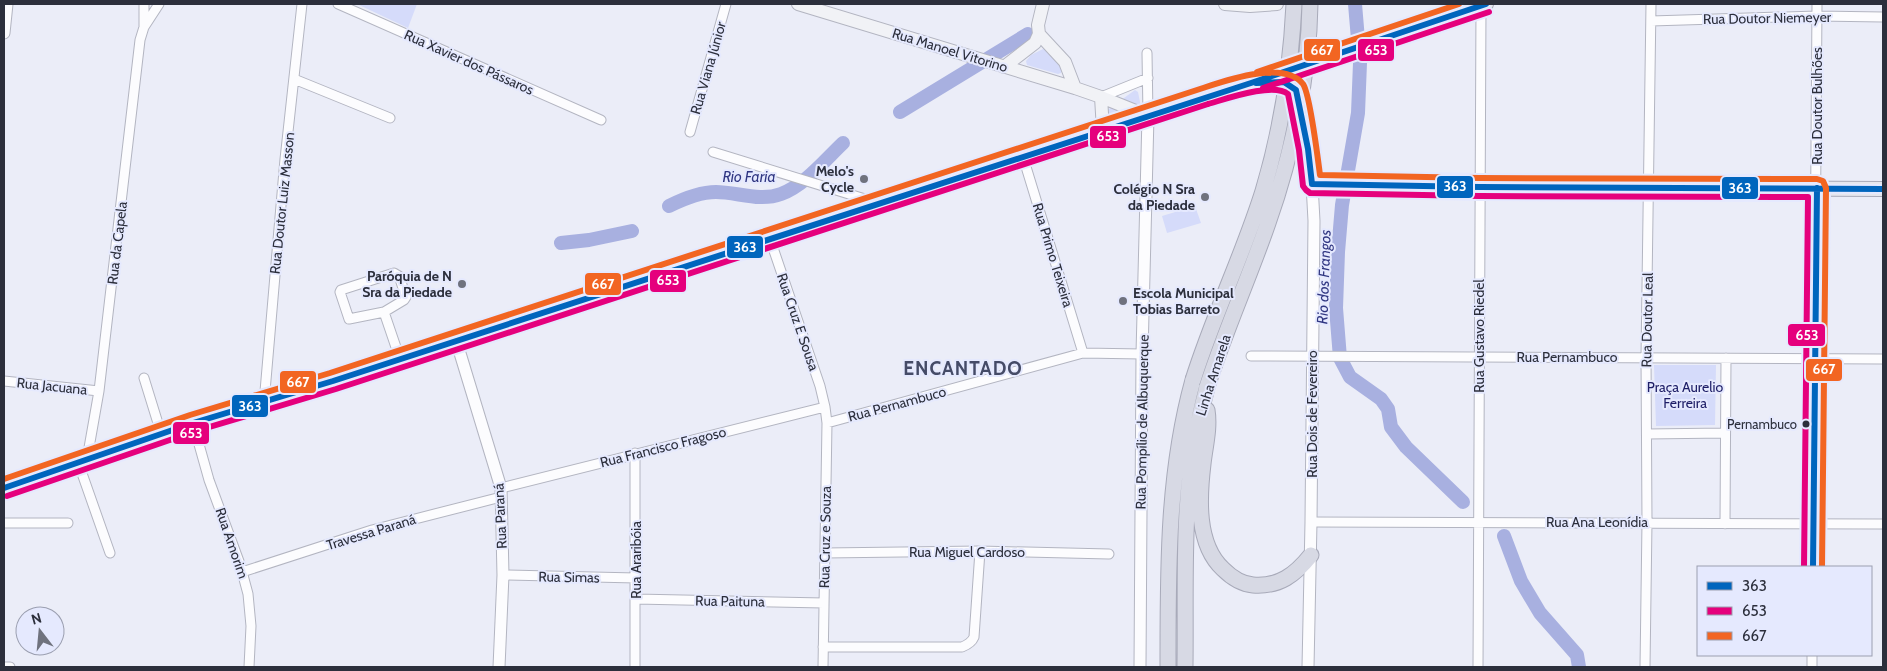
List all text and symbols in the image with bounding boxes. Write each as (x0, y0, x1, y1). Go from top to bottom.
street label: Rua Doutor Niemeyer (1703, 8, 1832, 28)
street label: Rua Viana Júnior (686, 19, 730, 116)
street label: Rua Manoel Vitorino (890, 24, 1010, 76)
street label: Rua Xavier dos Pássaros (401, 25, 537, 99)
line badge: 667 (1303, 38, 1341, 62)
line badge: 653 (1357, 38, 1395, 62)
text: 667 (1311, 41, 1334, 59)
text: 653 (1365, 41, 1387, 59)
street label: Rua Doutor Bulhões (1808, 47, 1826, 165)
line badge: 653 (1089, 125, 1127, 149)
text: 653 (1097, 127, 1119, 145)
street label: Rua Doutor Luiz Masson (266, 131, 298, 275)
place label: Melo's Cycle (816, 162, 854, 196)
water label: Rio Faria (722, 168, 776, 186)
marker: Melo's Cycle (858, 173, 870, 185)
line badge: 363 (1436, 175, 1474, 199)
line badge: 363 (1721, 176, 1759, 200)
text: 363 (1444, 177, 1466, 195)
text: 363 (1729, 179, 1751, 197)
place label: Colégio N Sra da Piedade (1113, 180, 1195, 214)
marker: Colégio N Sra da Piedade (1199, 191, 1211, 203)
street label: Rua da Capela (103, 200, 131, 286)
street label: Rua Primo Teixeira (1029, 201, 1077, 310)
water label: Rio dos Frangos (1313, 229, 1335, 325)
line badge: 363 (726, 235, 764, 259)
text: 363 (734, 238, 756, 256)
place label: Paróquia de N Sra da Piedade (362, 267, 452, 301)
line badge: 653 (649, 269, 687, 293)
text: 653 (657, 271, 679, 289)
street label: Rua Cruz E Sousa (773, 271, 823, 373)
line badge: 667 (584, 272, 622, 296)
street label: Rua Doutor Leal (1637, 272, 1657, 367)
text: 667 (592, 275, 615, 293)
marker: Paróquia de N Sra da Piedade (456, 278, 468, 290)
street label: Rua Gustavo Riedel (1470, 279, 1488, 393)
place label: Escola Municipal Tobias Barreto (1133, 284, 1234, 318)
marker: Escola Municipal Tobias Barreto (1117, 295, 1129, 307)
line badge: 653 (1787, 323, 1826, 347)
text: 653 (1796, 326, 1818, 344)
street label: Linha Amarela (1191, 332, 1235, 418)
street label: Rua Pompílio de Albuquerque (1131, 334, 1153, 510)
street label: Rua Pernambuco (1517, 348, 1618, 366)
street label: Rua Dois de Fevereiro (1303, 350, 1321, 478)
district label: ENCANTADO (903, 357, 1023, 380)
line badge: 667 (1805, 358, 1843, 382)
text: 667 (1813, 360, 1836, 378)
line badge: 667 (279, 370, 317, 394)
street label: Rua Jacuana (16, 373, 88, 399)
text: 667 (287, 373, 310, 391)
park label: Praça Aurelio Ferreira (1647, 378, 1723, 412)
street label: Rua Pernambuco (846, 382, 948, 426)
line badge: 363 (231, 394, 269, 418)
text: 363 (239, 397, 261, 415)
place label: Pernambuco (1727, 416, 1797, 432)
marker: Pernambuco (1801, 419, 1811, 429)
line badge: 653 (172, 421, 210, 445)
street label: Rua Francisco Fragoso (598, 423, 728, 471)
text: 653 (180, 424, 202, 442)
street label: Rua Paraná (489, 482, 511, 549)
street label: Rua Cruz e Souza (815, 485, 835, 588)
street label: Rua Amorim (211, 505, 253, 581)
street label: Travessa Paraná (324, 510, 418, 554)
street label: Rua Ana Leonídia (1546, 513, 1648, 531)
street label: Rua Araribóia (627, 521, 645, 599)
street label: Rua Miguel Cardoso (909, 543, 1025, 561)
legend (1697, 566, 1872, 656)
street label: Rua Simas (538, 567, 600, 587)
text: 363 (1742, 577, 1767, 595)
street label: Rua Paituna (695, 591, 765, 611)
text: 653 (1742, 602, 1767, 620)
north arrow (15, 606, 65, 656)
text: N (29, 608, 44, 629)
text: 667 (1742, 627, 1767, 645)

